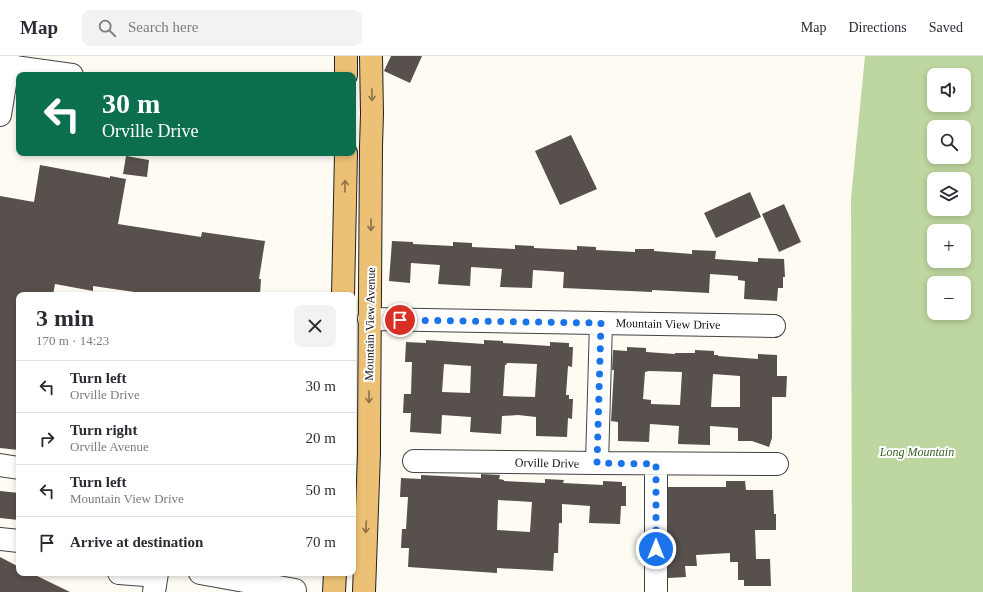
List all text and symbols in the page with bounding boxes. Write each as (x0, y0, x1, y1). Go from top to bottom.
search box (82, 10, 362, 46)
text: Map (20, 17, 58, 38)
icon: search (96, 17, 118, 39)
text: Search here (128, 19, 198, 35)
text: Map (801, 20, 826, 35)
text: Directions (848, 20, 907, 35)
text: Saved (929, 20, 963, 35)
map controls (927, 68, 971, 320)
button: sound (927, 68, 971, 112)
icon: left (36, 88, 88, 140)
text: 30 m (102, 88, 160, 119)
one-way arrow (368, 88, 376, 101)
button: search (927, 120, 971, 164)
text: Orville Drive (102, 121, 198, 141)
button: layers (927, 172, 971, 216)
one-way arrow (341, 180, 349, 193)
one-way arrow (367, 218, 374, 231)
button: + (927, 224, 971, 268)
street label: Mountain View Avenue (362, 267, 378, 381)
button: − (927, 276, 971, 320)
pin (383, 303, 417, 337)
text: 3 min (36, 305, 94, 331)
button: close (294, 305, 336, 347)
icon: arrive (389, 309, 411, 331)
street label: Mountain View Drive (615, 316, 721, 332)
text: 170 m · 14:23 (36, 333, 109, 348)
text: Turn left (70, 370, 127, 386)
icon: left (36, 376, 58, 398)
text: 30 m (306, 378, 336, 394)
text: Orville Drive (70, 387, 140, 402)
one-way arrow (365, 390, 373, 403)
text: Turn right (70, 422, 137, 438)
icon: right (36, 428, 58, 450)
text: 20 m (306, 430, 336, 446)
text: Orville Avenue (70, 439, 149, 454)
park label: Long Mountain (879, 445, 954, 459)
street label: Orville Drive (515, 455, 579, 471)
text: Turn left (70, 474, 127, 490)
icon: left (36, 480, 58, 502)
text: 50 m (306, 482, 336, 498)
text: Mountain View Drive (70, 491, 184, 506)
one-way arrow (362, 520, 370, 533)
position arrow (635, 528, 677, 570)
icon: arrive (36, 532, 58, 554)
text: Arrive at destination (70, 534, 203, 550)
text: 70 m (306, 534, 336, 550)

